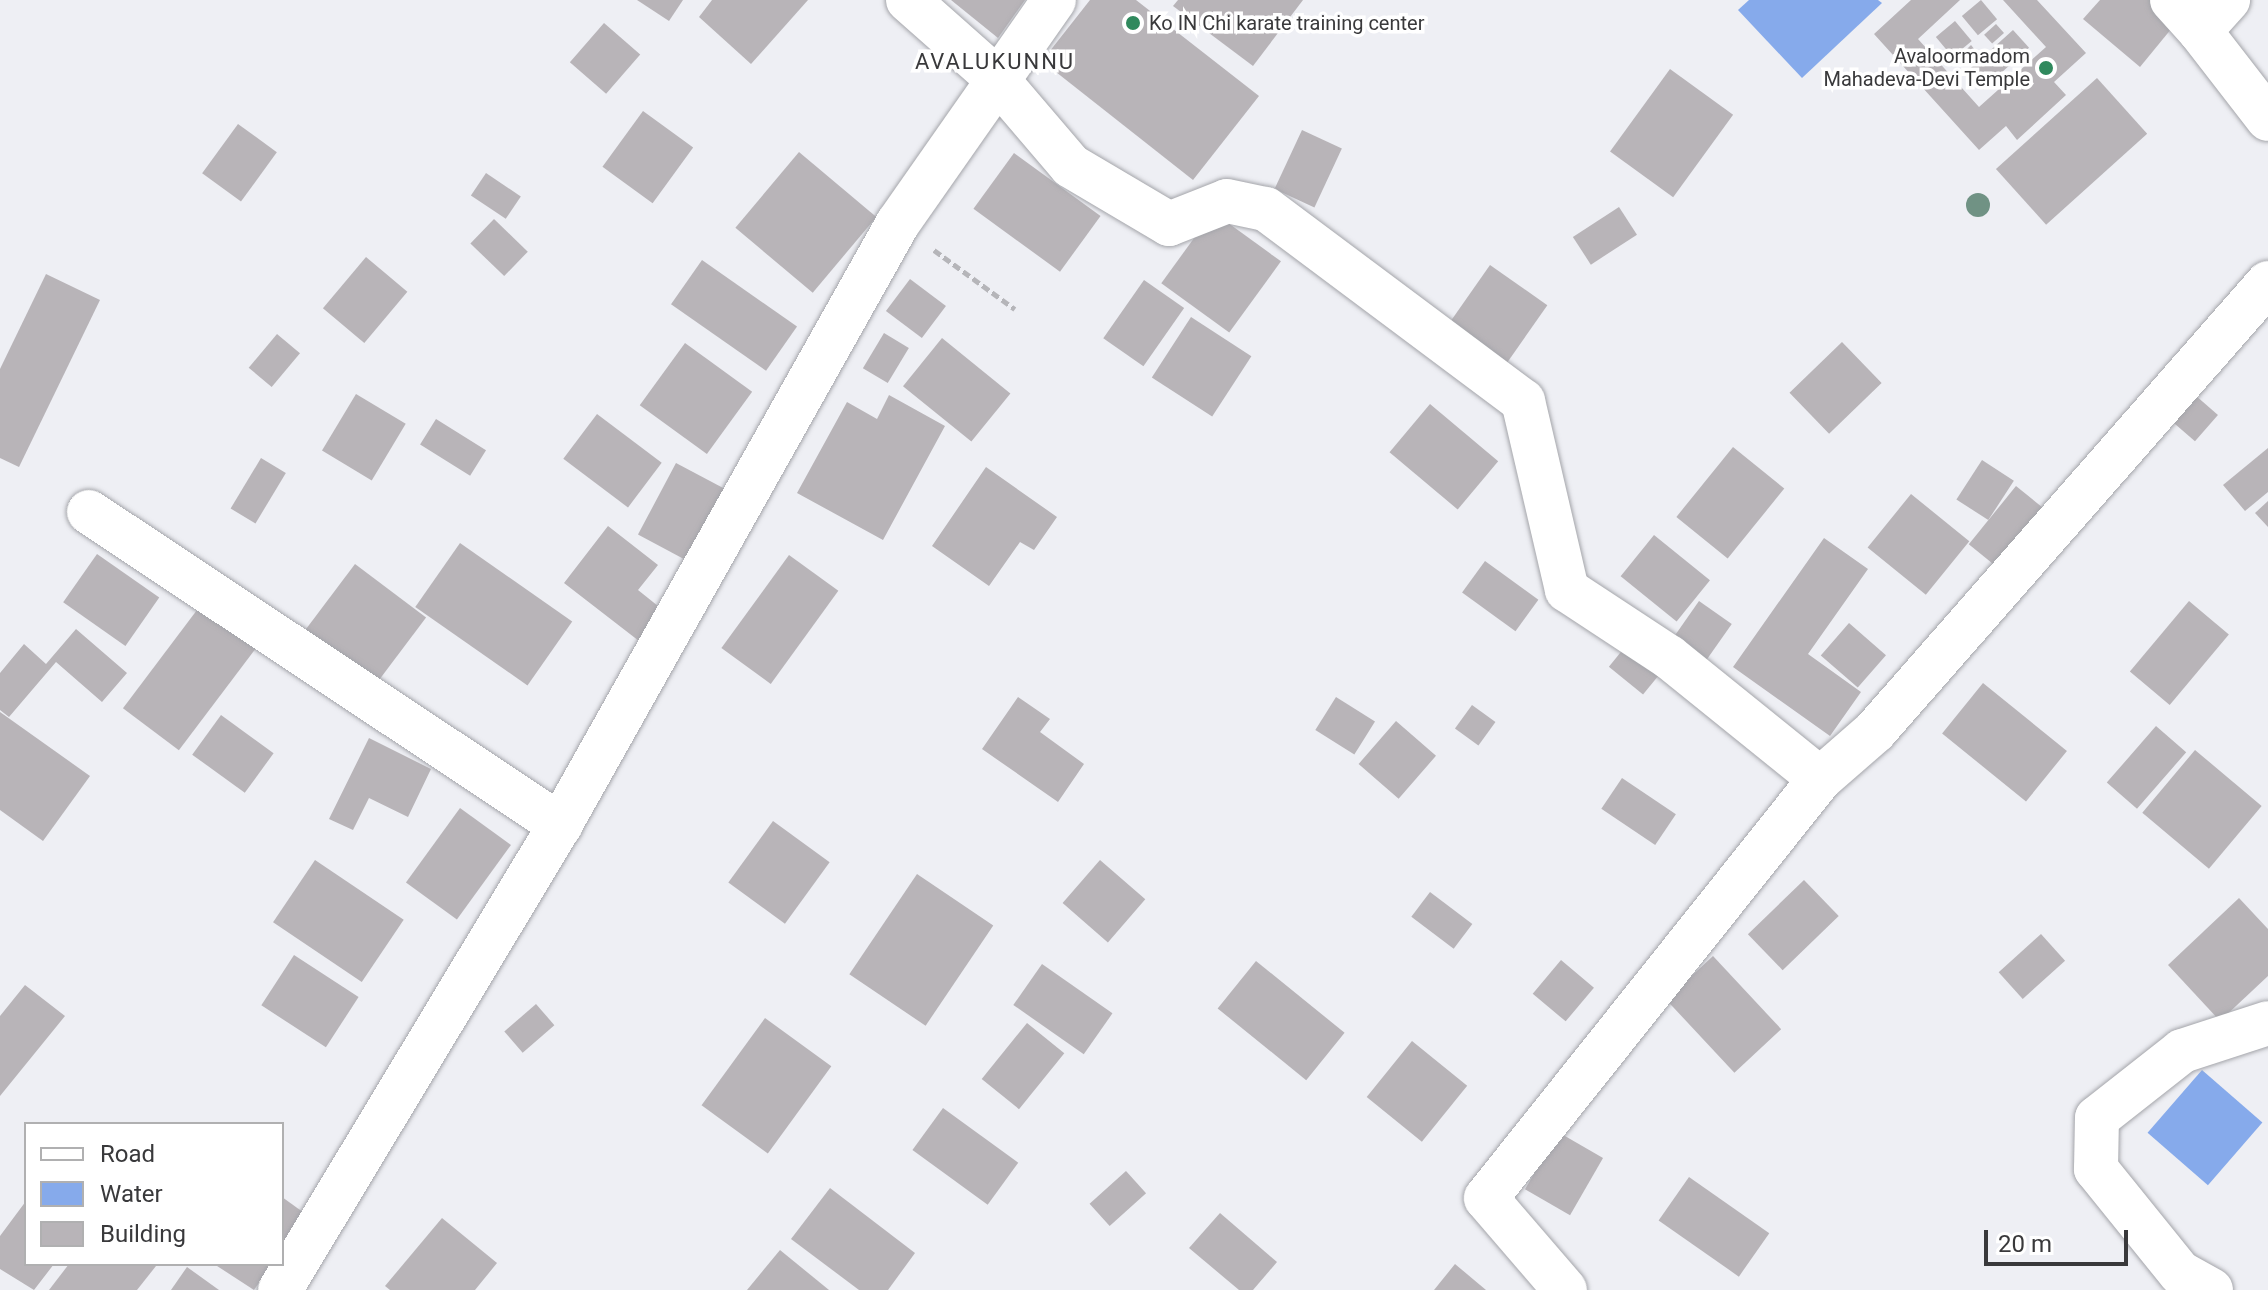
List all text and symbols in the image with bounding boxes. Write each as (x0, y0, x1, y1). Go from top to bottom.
place label: Ko IN Chi karate training center (1149, 11, 1424, 35)
marker: Ko IN Chi karate training center (1124, 14, 1142, 32)
place label: Avaloormadom Mahadeva-Devi Temple (1823, 44, 2030, 91)
district label: AVALUKUNNU (915, 49, 1075, 75)
marker: Avaloormadom Mahadeva-Devi Temple (2037, 59, 2055, 77)
legend (24, 1122, 284, 1266)
text: Road (100, 1140, 155, 1168)
text: Water (100, 1180, 163, 1208)
scale bar (1988, 1214, 2132, 1264)
text: Building (100, 1220, 186, 1248)
text: 20 m (1998, 1230, 2052, 1258)

